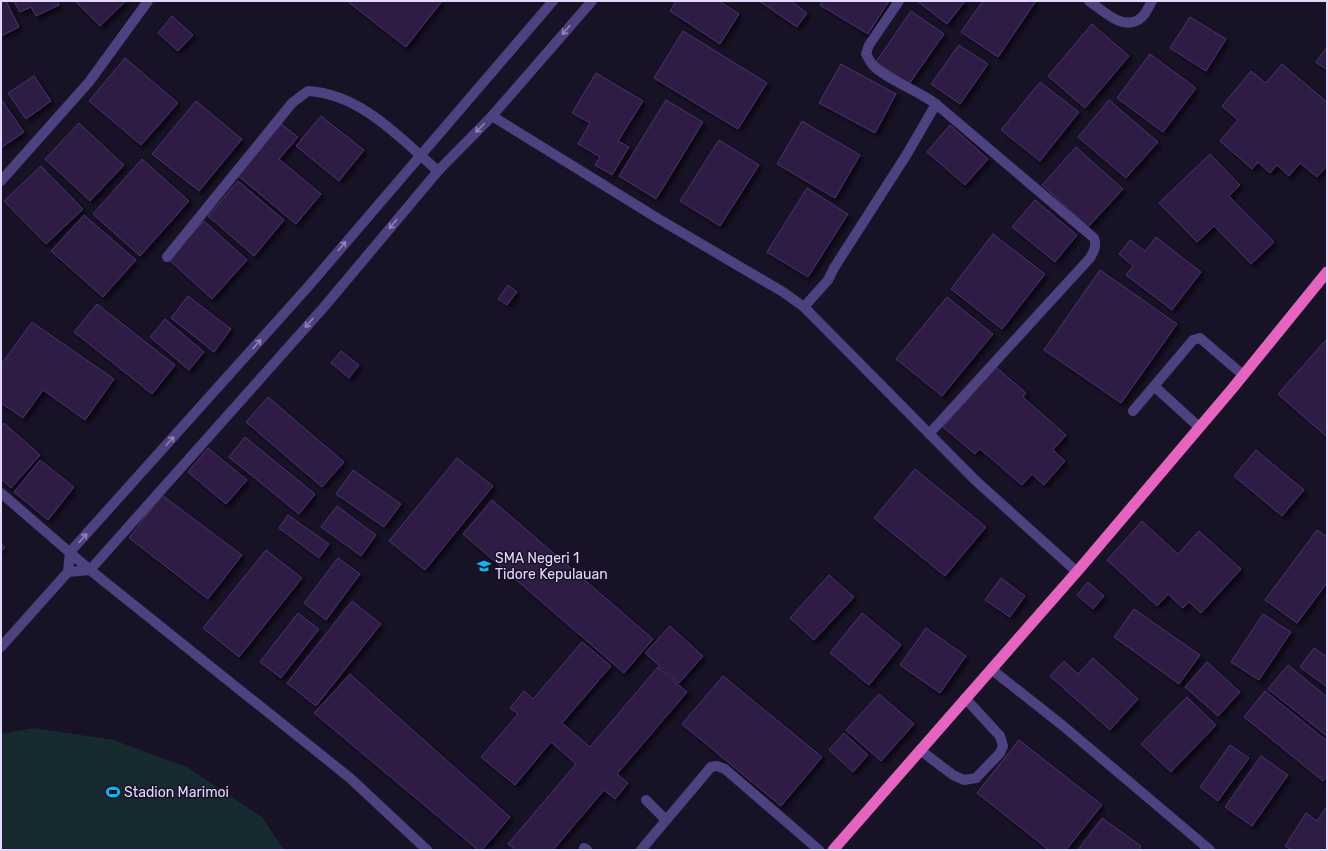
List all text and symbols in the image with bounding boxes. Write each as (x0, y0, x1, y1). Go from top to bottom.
one-way arrow (562, 25, 571, 36)
one-way arrow (475, 123, 485, 133)
one-way arrow (388, 218, 397, 229)
one-way arrow (338, 241, 347, 252)
one-way arrow (304, 318, 314, 328)
one-way arrow (252, 339, 261, 349)
one-way arrow (166, 436, 175, 447)
one-way arrow (78, 533, 88, 543)
place label: SMA Negeri 1 Tidore Kepulauan (495, 550, 608, 583)
school or university icon: SMA Negeri 1 Tidore Kepulauan (476, 558, 492, 574)
sports icon: Stadion Marimoi (105, 784, 121, 800)
place label: Stadion Marimoi (124, 784, 229, 801)

